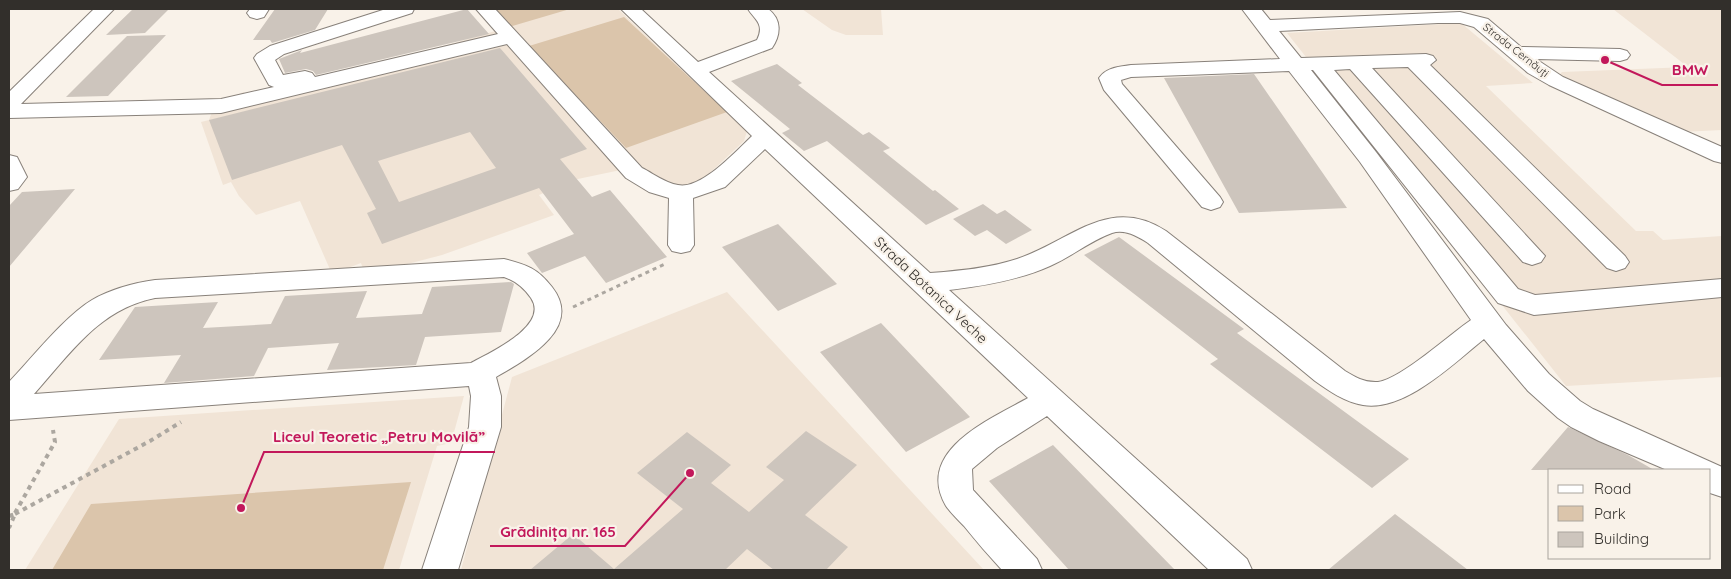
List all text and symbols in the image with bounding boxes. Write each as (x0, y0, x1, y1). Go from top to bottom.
street label: Strada Cernăuți (1480, 20, 1552, 80)
callout: BMW (1662, 55, 1718, 85)
text: BMW (1672, 60, 1708, 79)
street label: Strada Botanica Veche (871, 233, 992, 347)
callout: Liceul Teoretic „Petru Movilă” (264, 422, 495, 452)
text: Liceul Teoretic „Petru Movilă” (273, 427, 485, 446)
legend (1548, 469, 1711, 559)
text: Road (1594, 479, 1631, 498)
text: Park (1594, 504, 1626, 523)
callout: Grădinița nr. 165 (490, 516, 625, 546)
text: Grădinița nr. 165 (500, 522, 616, 542)
text: Building (1594, 529, 1649, 548)

